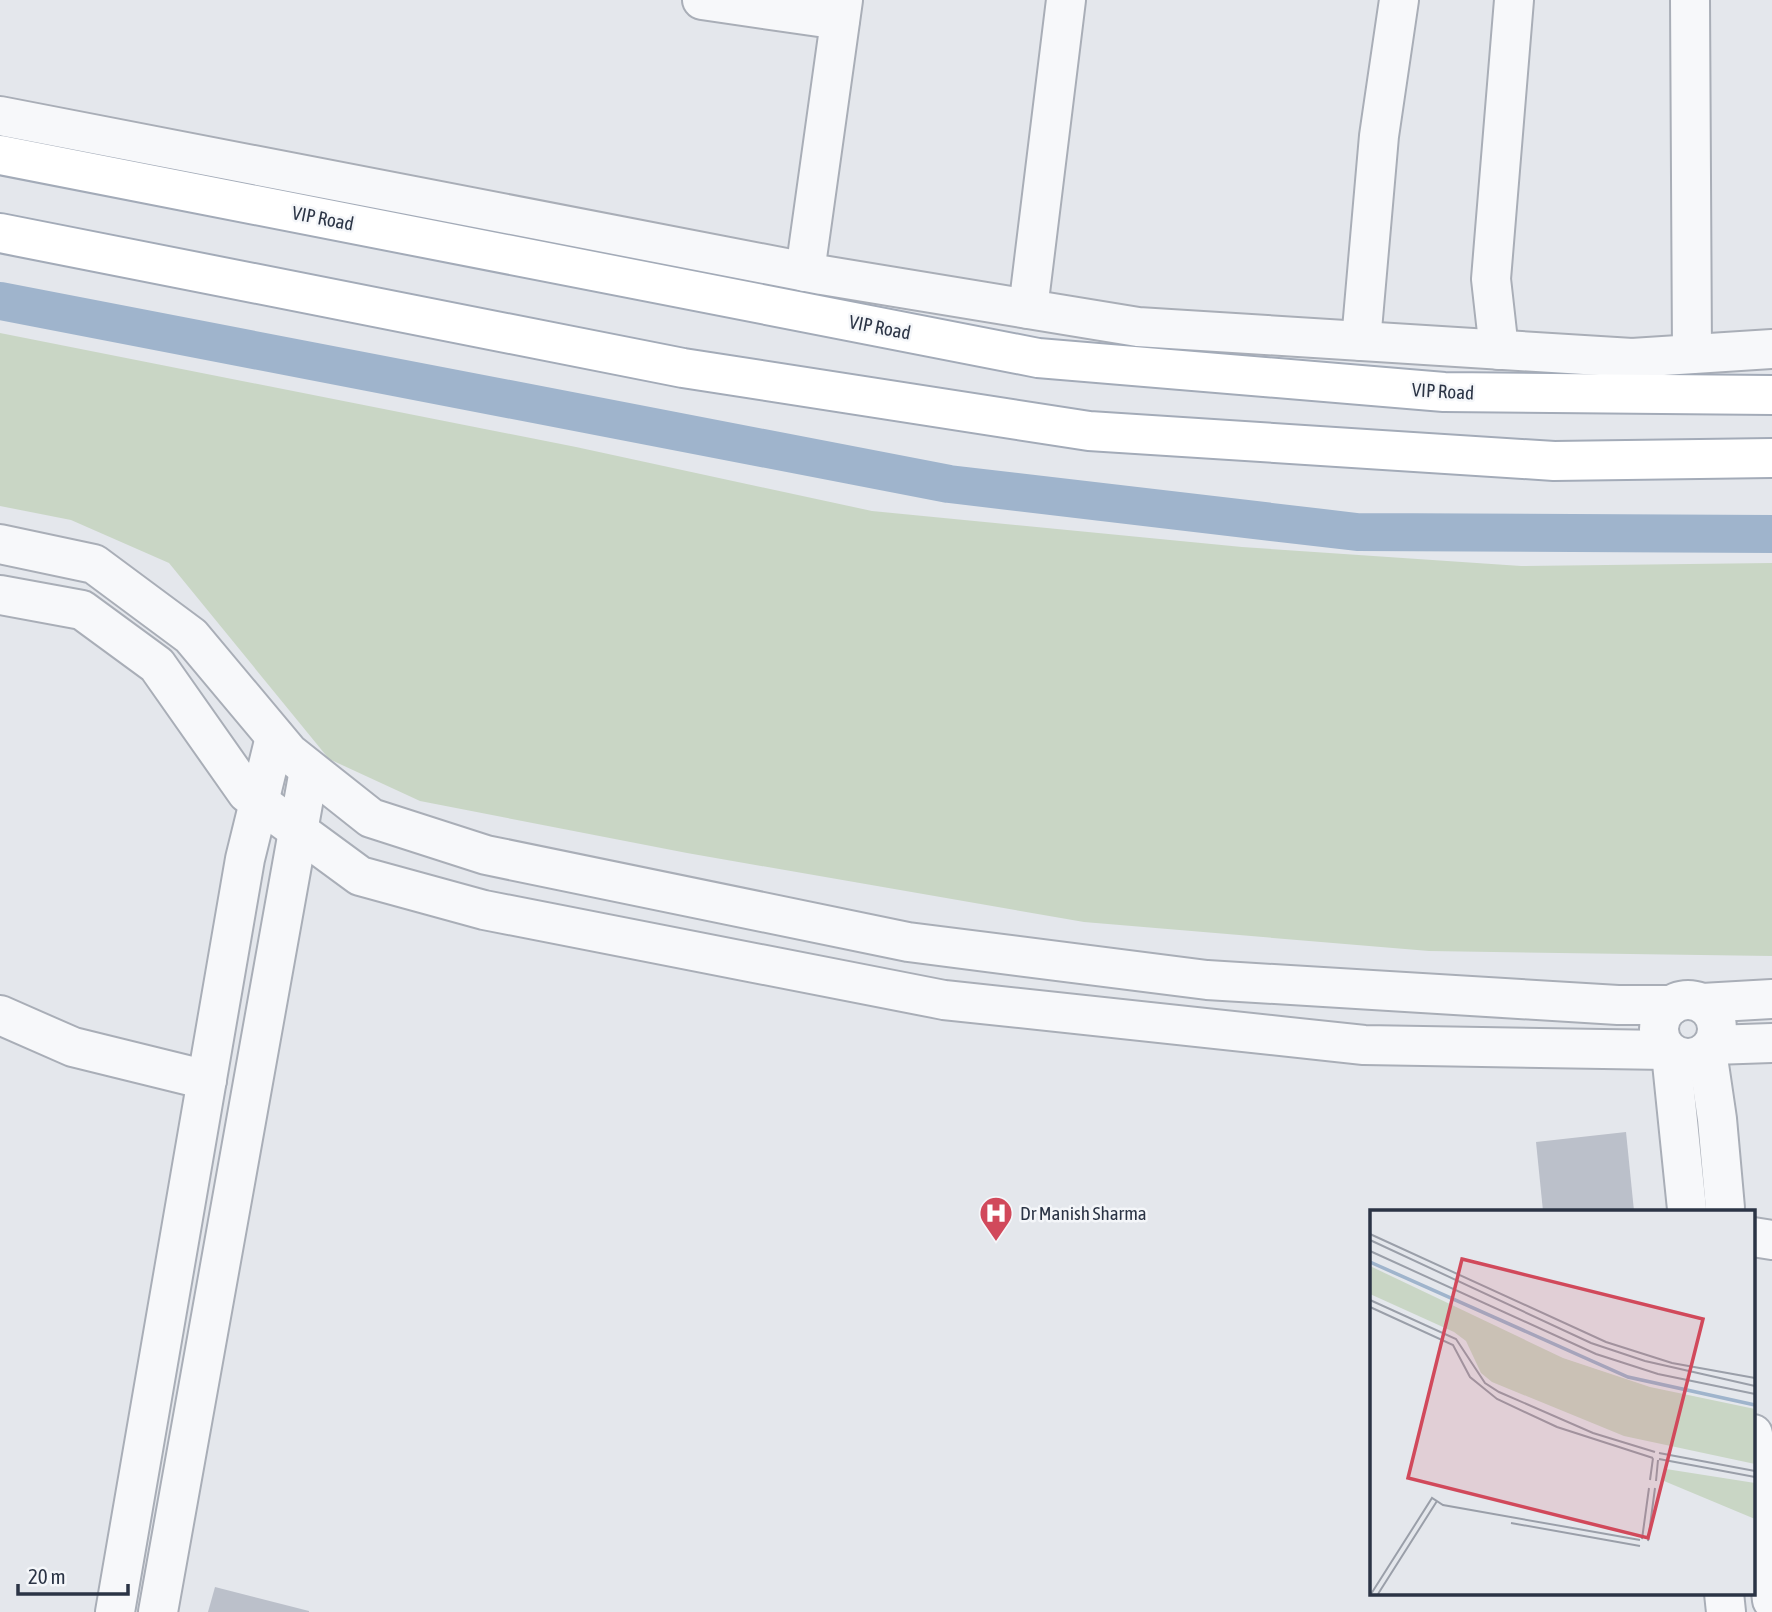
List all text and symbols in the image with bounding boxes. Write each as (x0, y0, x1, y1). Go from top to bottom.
street label: VIP Road (290, 201, 356, 235)
street label: VIP Road (847, 310, 913, 344)
street label: VIP Road (1411, 378, 1475, 404)
hospital icon: Dr Manish Sharma (977, 1194, 1015, 1243)
place label: Dr Manish Sharma (1020, 1202, 1147, 1224)
inset map (1370, 1210, 1754, 1594)
scale bar (18, 1552, 128, 1596)
text: 20 m (28, 1564, 66, 1588)

